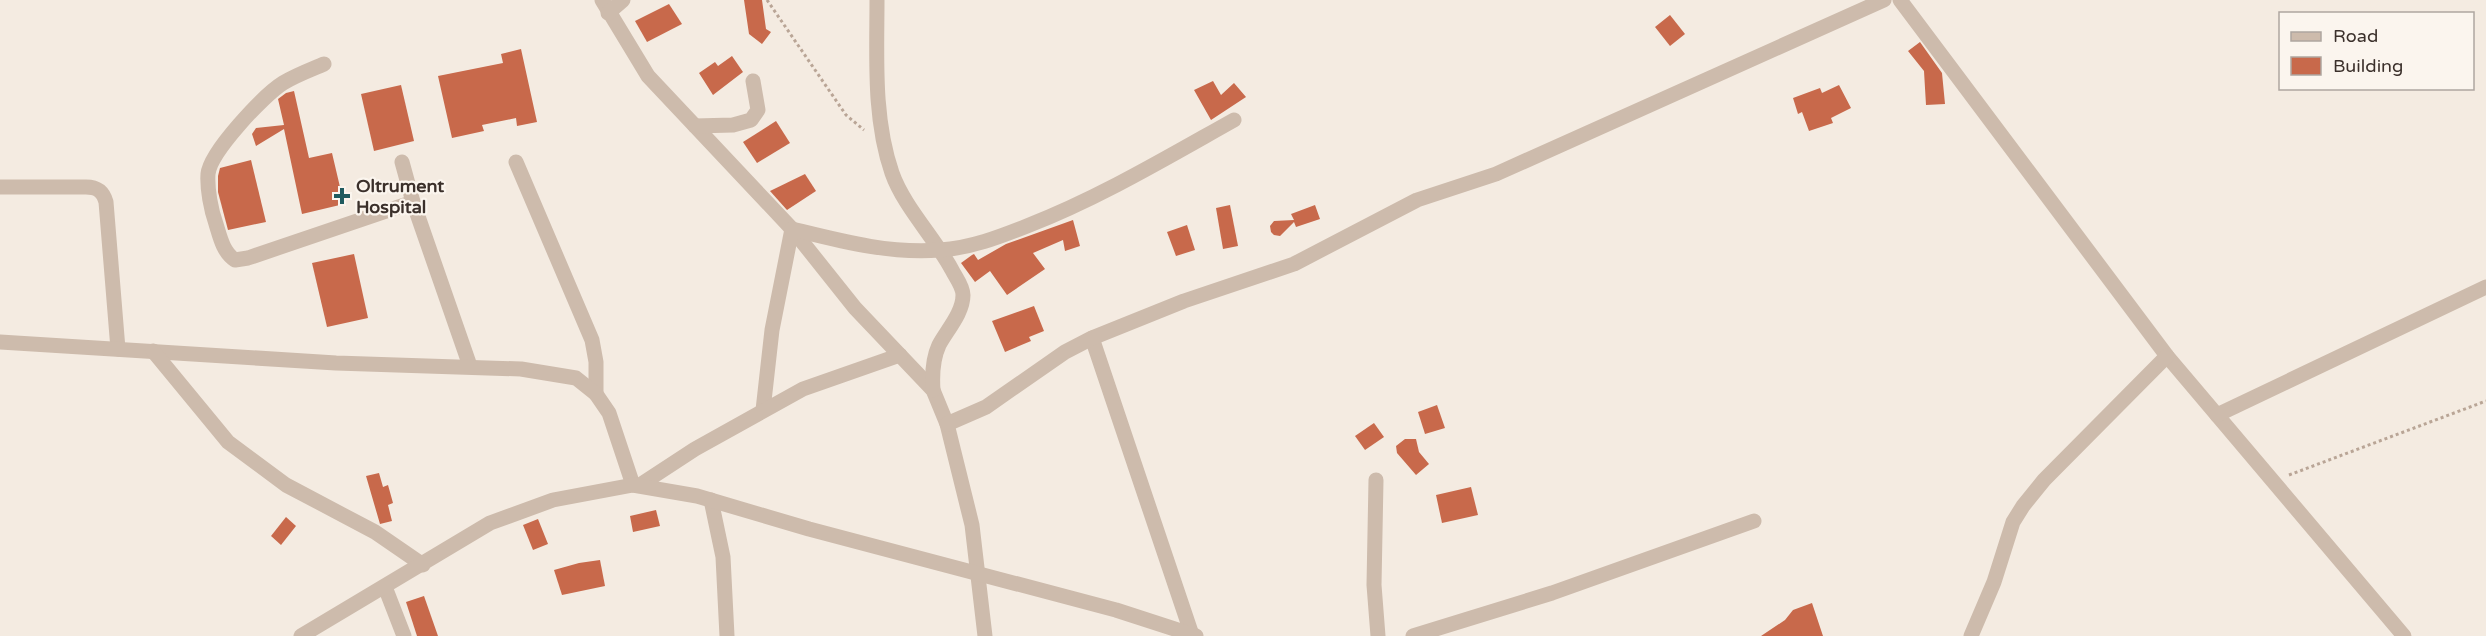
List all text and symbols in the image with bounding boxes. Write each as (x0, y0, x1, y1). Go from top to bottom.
legend (2279, 12, 2474, 90)
text: Road (2333, 25, 2378, 47)
text: Building (2333, 55, 2403, 77)
place label: Oltrument Hospital (356, 175, 444, 218)
marker: Oltrument Hospital (333, 187, 351, 205)

